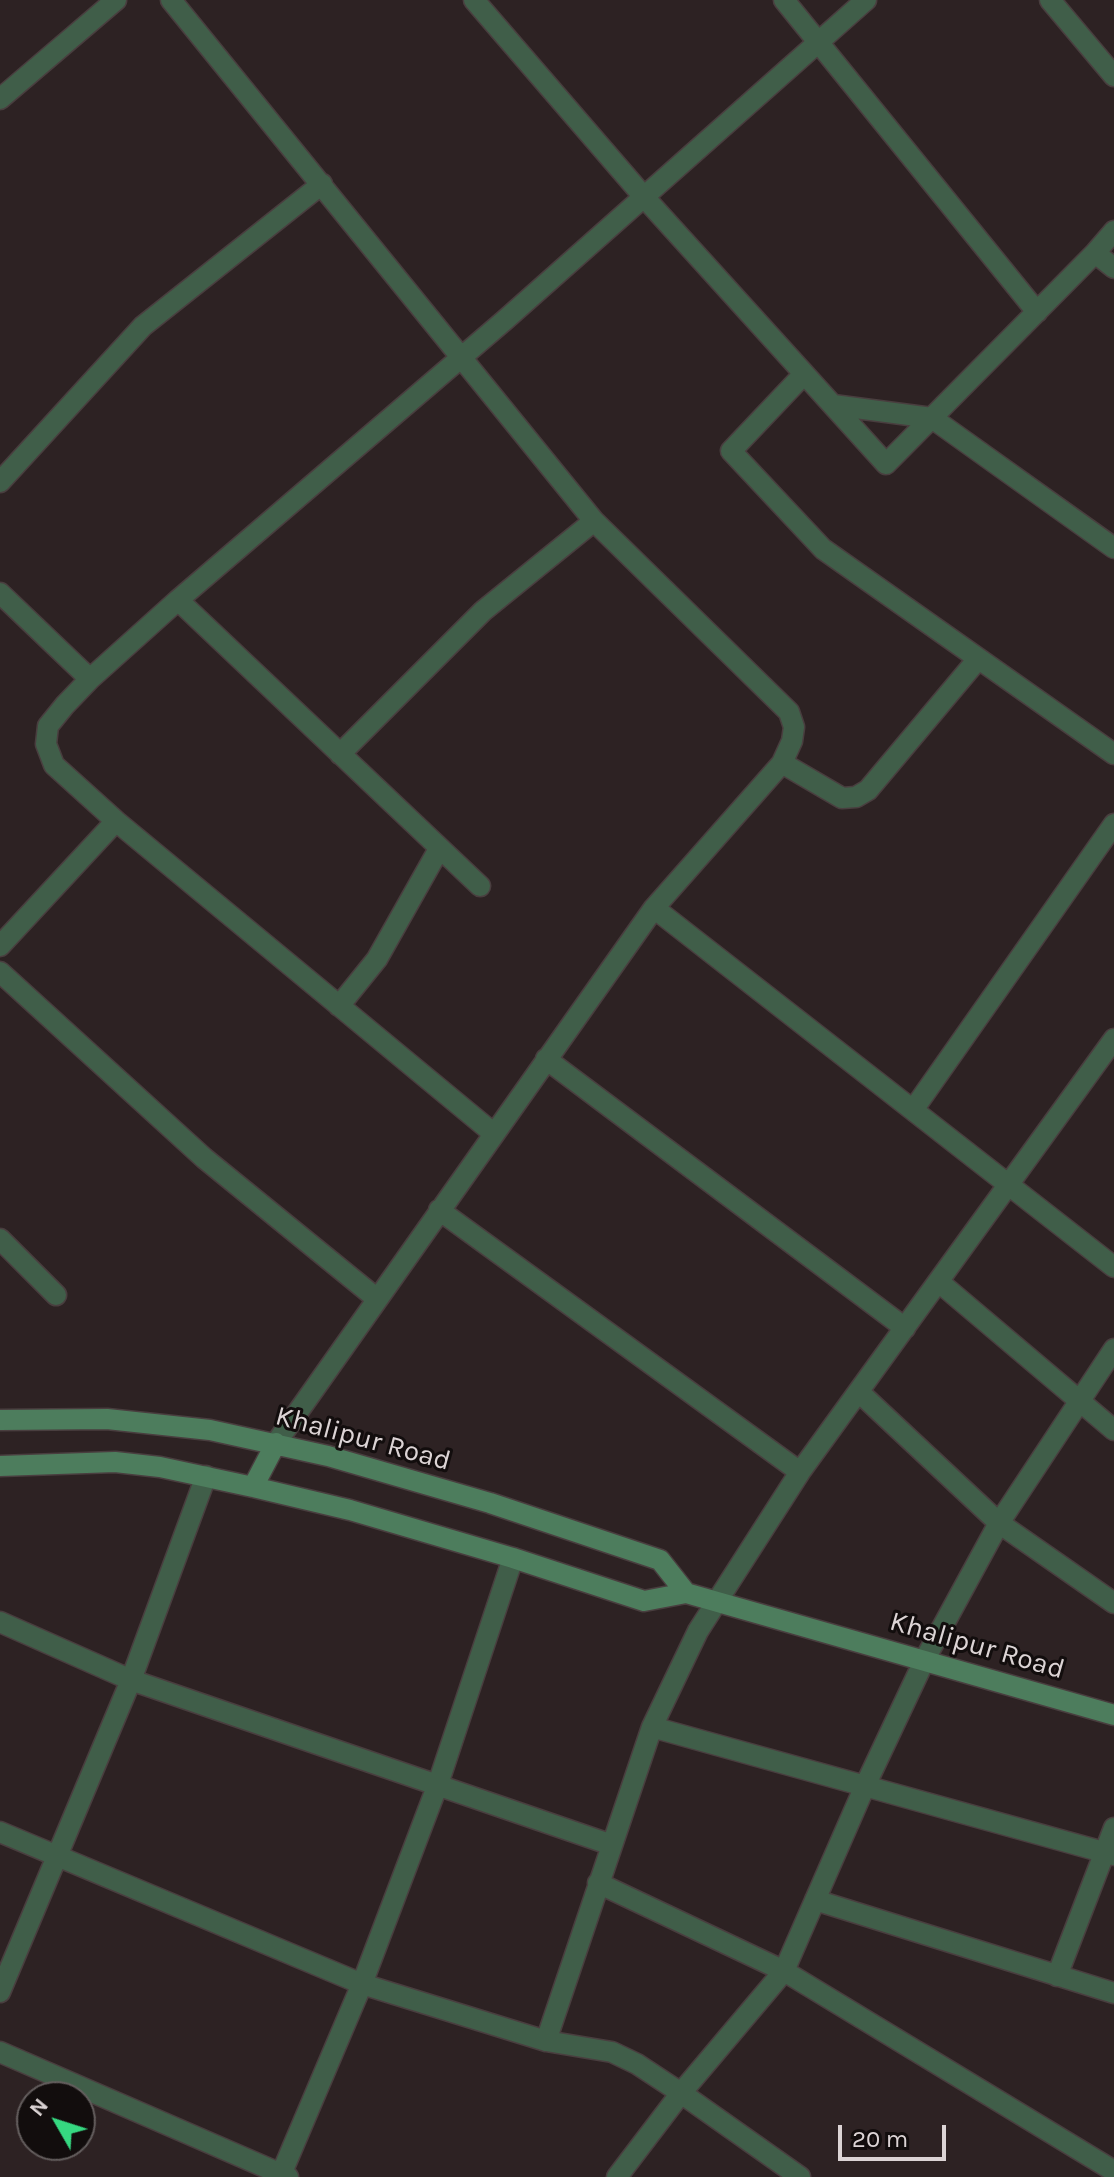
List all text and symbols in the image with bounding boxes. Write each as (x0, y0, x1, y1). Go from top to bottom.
street label: Khalipur Road (272, 1399, 454, 1479)
street label: Khalipur Road (886, 1605, 1068, 1687)
north arrow (16, 2081, 96, 2161)
text: N (24, 2093, 54, 2121)
scale bar (842, 2109, 950, 2159)
text: 20 m (852, 2125, 908, 2153)

